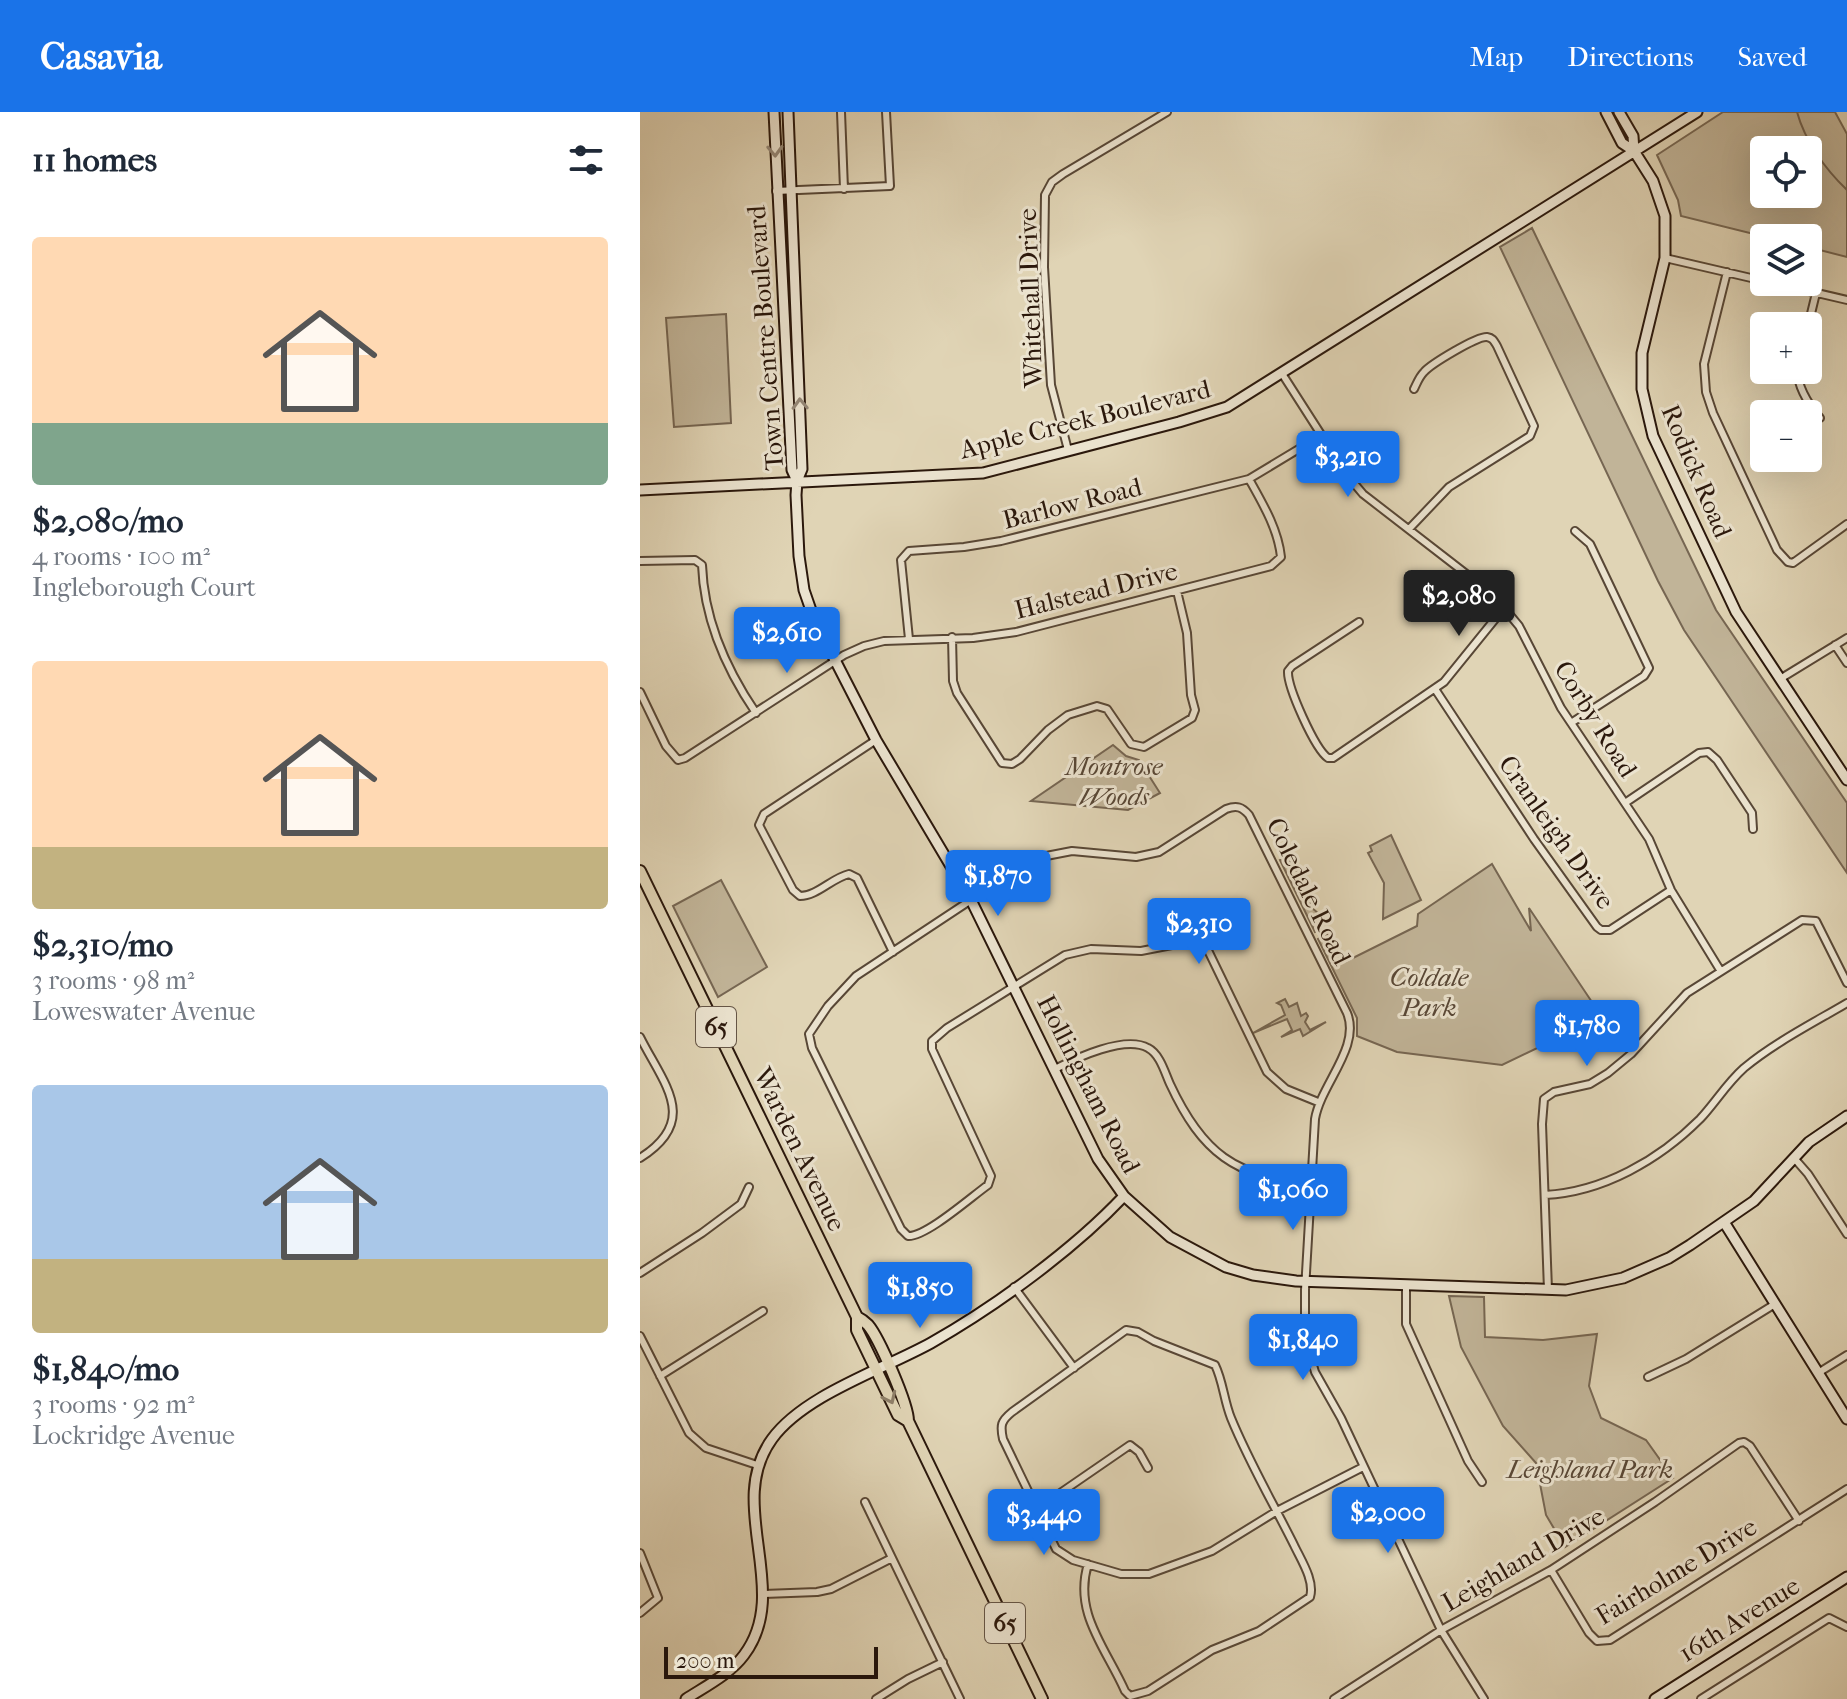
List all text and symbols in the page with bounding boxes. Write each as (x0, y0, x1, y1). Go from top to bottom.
text: Casavia (40, 34, 162, 79)
text: Map (1470, 40, 1523, 73)
text: Directions (1567, 40, 1694, 73)
text: Saved (1738, 40, 1807, 73)
map controls (1750, 136, 1822, 472)
button: locate (1750, 136, 1822, 208)
icon: filters (564, 138, 608, 182)
text: 11 homes (32, 140, 157, 180)
one-way arrow (766, 145, 784, 158)
street label: Town Centre Boulevard (741, 204, 790, 472)
street label: Whitehall Drive (1012, 207, 1049, 389)
button: layers (1750, 224, 1822, 296)
icon: home (248, 289, 392, 433)
button: + (1750, 312, 1822, 384)
street label: Apple Creek Boulevard (956, 373, 1214, 466)
one-way arrow (791, 397, 808, 410)
street label: Rodick Road (1655, 400, 1739, 543)
button: − (1750, 400, 1822, 472)
pin: $3,210 (1283, 431, 1413, 499)
text: $3,210 (1314, 441, 1382, 472)
street label: Barlow Road (999, 471, 1146, 536)
text: $2,080/mo (32, 501, 184, 541)
text: 4 rooms · 100 m² (32, 541, 210, 572)
street label: Halstead Drive (1011, 555, 1181, 626)
pin: $2,080 (1394, 570, 1524, 638)
text: Ingleborough Court (32, 572, 256, 603)
text: $2,080 (1422, 580, 1496, 611)
pin: $2,610 (722, 607, 852, 675)
text: $2,610 (752, 617, 822, 648)
street label: Corby Road (1548, 655, 1644, 784)
icon: home (248, 713, 392, 857)
street label: Cranleigh Drive (1492, 749, 1621, 915)
park label: Montrose Woods (1063, 751, 1164, 812)
street label: Coledale Road (1260, 813, 1358, 971)
pin: $1,870 (933, 850, 1063, 918)
text: $1,870 (964, 860, 1032, 891)
pin: $2,310 (1134, 898, 1264, 966)
text: $2,310 (1165, 908, 1233, 939)
text: $2,310/mo (32, 925, 173, 965)
park label: Coldale Park (1390, 962, 1470, 1023)
text: 3 rooms · 98 m² (32, 965, 194, 996)
street label: Hollingham Road (1030, 990, 1147, 1179)
text: Loweswater Avenue (32, 996, 255, 1027)
pin: $1,780 (1522, 1000, 1652, 1068)
road number: 65 (696, 1007, 736, 1047)
text: $1,780 (1553, 1010, 1621, 1041)
street label: Warden Avenue (746, 1061, 853, 1236)
icon: home (248, 1137, 392, 1281)
pin: $1,060 (1228, 1164, 1358, 1232)
text: $1,060 (1257, 1174, 1329, 1205)
pin: $1,850 (855, 1262, 985, 1330)
text: $1,850 (886, 1272, 954, 1303)
pin: $1,840 (1238, 1314, 1368, 1382)
text: $1,840 (1267, 1324, 1339, 1355)
text: $1,840/mo (32, 1349, 179, 1389)
text: 3 rooms · 92 m² (32, 1389, 195, 1420)
one-way arrow (880, 1390, 896, 1404)
text: Lockridge Avenue (32, 1420, 235, 1451)
park label: Leighland Park (1505, 1454, 1673, 1485)
pin: $2,000 (1323, 1487, 1453, 1555)
pin: $3,440 (979, 1489, 1109, 1557)
text: $2,000 (1350, 1497, 1426, 1528)
text: $3,440 (1006, 1499, 1082, 1530)
street label: Leighland Drive (1437, 1500, 1610, 1618)
street label: Fairholme Drive (1590, 1511, 1763, 1632)
street label: 16th Avenue (1673, 1570, 1806, 1669)
road number: 65 (985, 1603, 1025, 1643)
scale bar (664, 1643, 878, 1679)
text: 200 m (676, 1648, 735, 1674)

